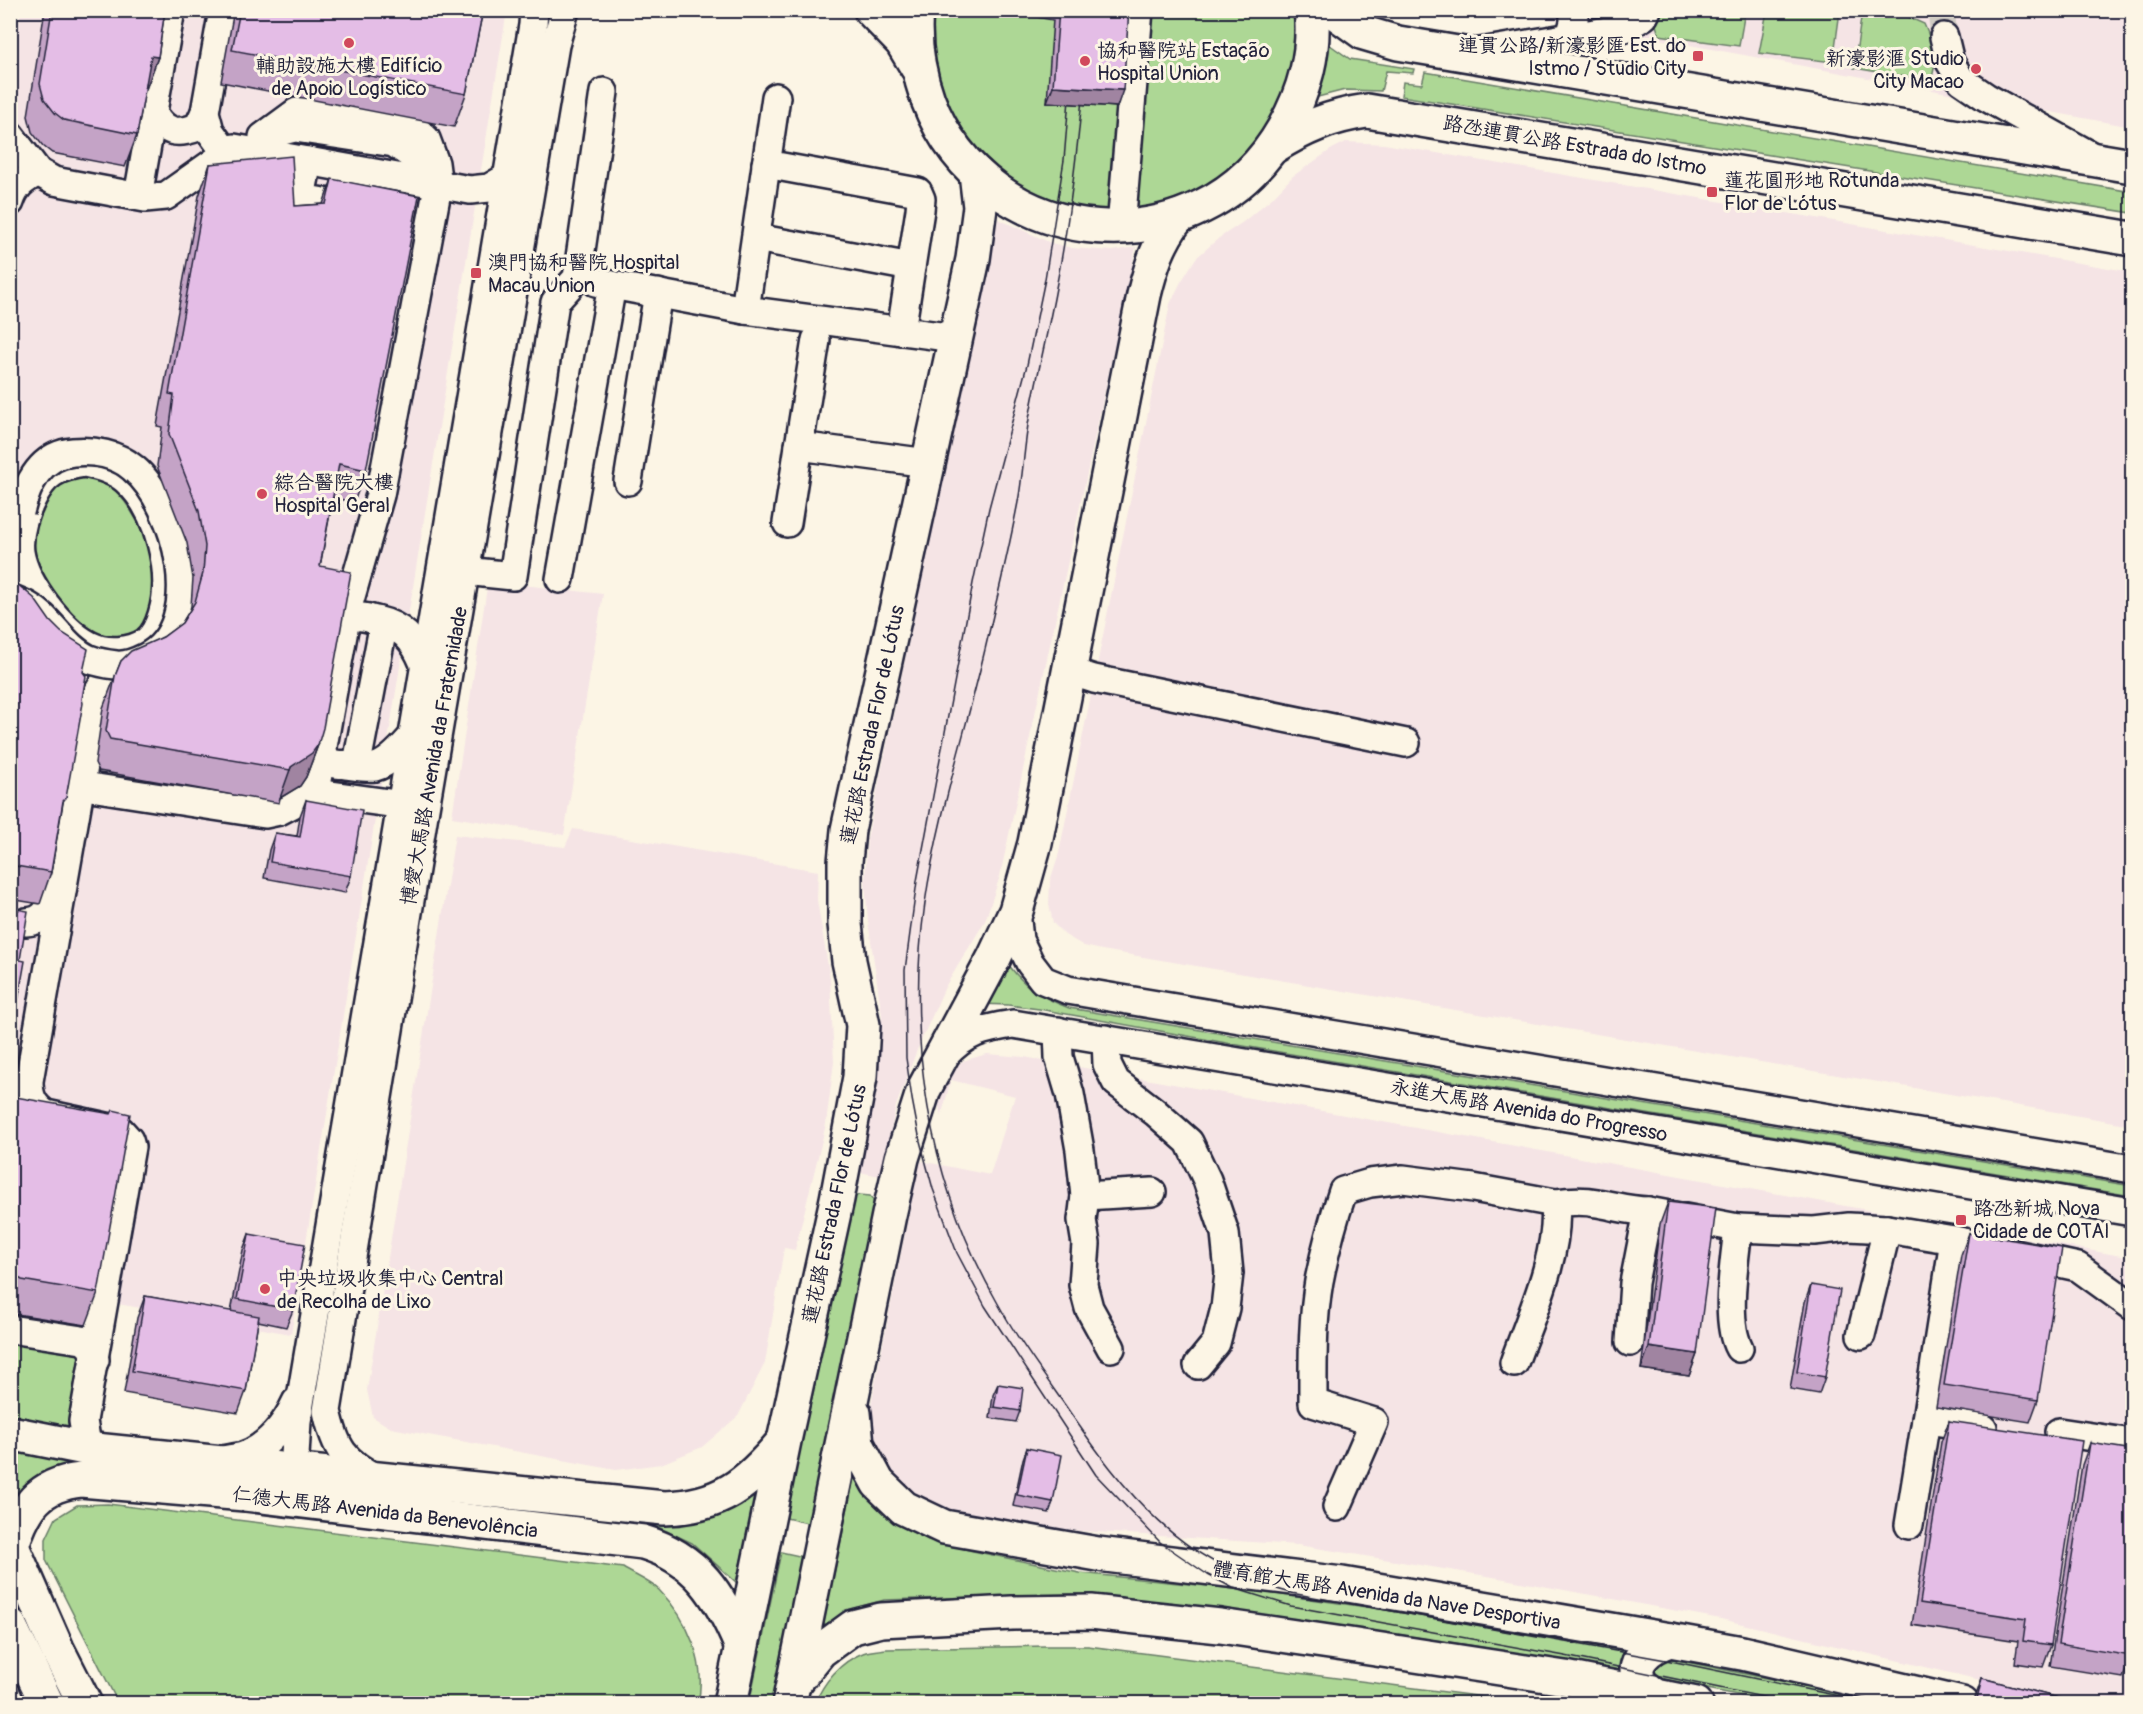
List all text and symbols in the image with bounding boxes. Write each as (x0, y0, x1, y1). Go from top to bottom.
place label: 連貫公路/新濠影匯 Est. do Istmo / Studio City (1458, 33, 1686, 81)
marker: 輔助設施大樓 Edifício de Apoio Logístico (342, 36, 356, 50)
place label: 協和醫院站 Estação Hospital Union (1097, 38, 1270, 86)
place label: 新濠影滙 Studio City Macao (1826, 46, 1964, 94)
marker: 連貫公路/新濠影匯 Est. do Istmo / Studio City (1691, 49, 1705, 63)
place label: 輔助設施大樓 Edifício de Apoio Logístico (256, 53, 442, 101)
marker: 協和醫院站 Estação Hospital Union (1078, 54, 1092, 68)
marker: 新濠影滙 Studio City Macao (1969, 62, 1983, 76)
street label: 路氹連貫公路 Estrada do Istmo (1441, 110, 1709, 181)
place label: 蓮花圓形地 Rotunda Flor de Lótus (1724, 168, 1899, 216)
marker: 蓮花圓形地 Rotunda Flor de Lótus (1705, 185, 1719, 199)
place label: 澳門協和醫院 Hospital Macau Union (488, 250, 680, 298)
marker: 澳門協和醫院 Hospital Macau Union (469, 266, 483, 280)
place label: 綜合醫院大樓 Hospital Geral (274, 470, 394, 518)
marker: 綜合醫院大樓 Hospital Geral (255, 487, 269, 501)
street label: 蓮花路 Estrada Flor de Lótus (835, 603, 910, 847)
street label: 博愛大馬路 Avenida da Fraternidade (396, 605, 473, 908)
street label: 永進大馬路 Avenida do Progresso (1388, 1074, 1670, 1147)
street label: 蓮花路 Estrada Flor de Lótus (797, 1082, 872, 1326)
place label: 路氹新城 Nova Cidade de COTAI (1973, 1196, 2110, 1244)
marker: 路氹新城 Nova Cidade de COTAI (1954, 1213, 1968, 1227)
place label: 中央垃圾收集中心 Central de Recolha de Lixo (277, 1266, 504, 1314)
marker: 中央垃圾收集中心 Central de Recolha de Lixo (258, 1282, 272, 1296)
street label: 仁德大馬路 Avenida da Benevolência (231, 1481, 539, 1544)
street label: 體育館大馬路 Avenida da Nave Desportiva (1211, 1556, 1562, 1635)

